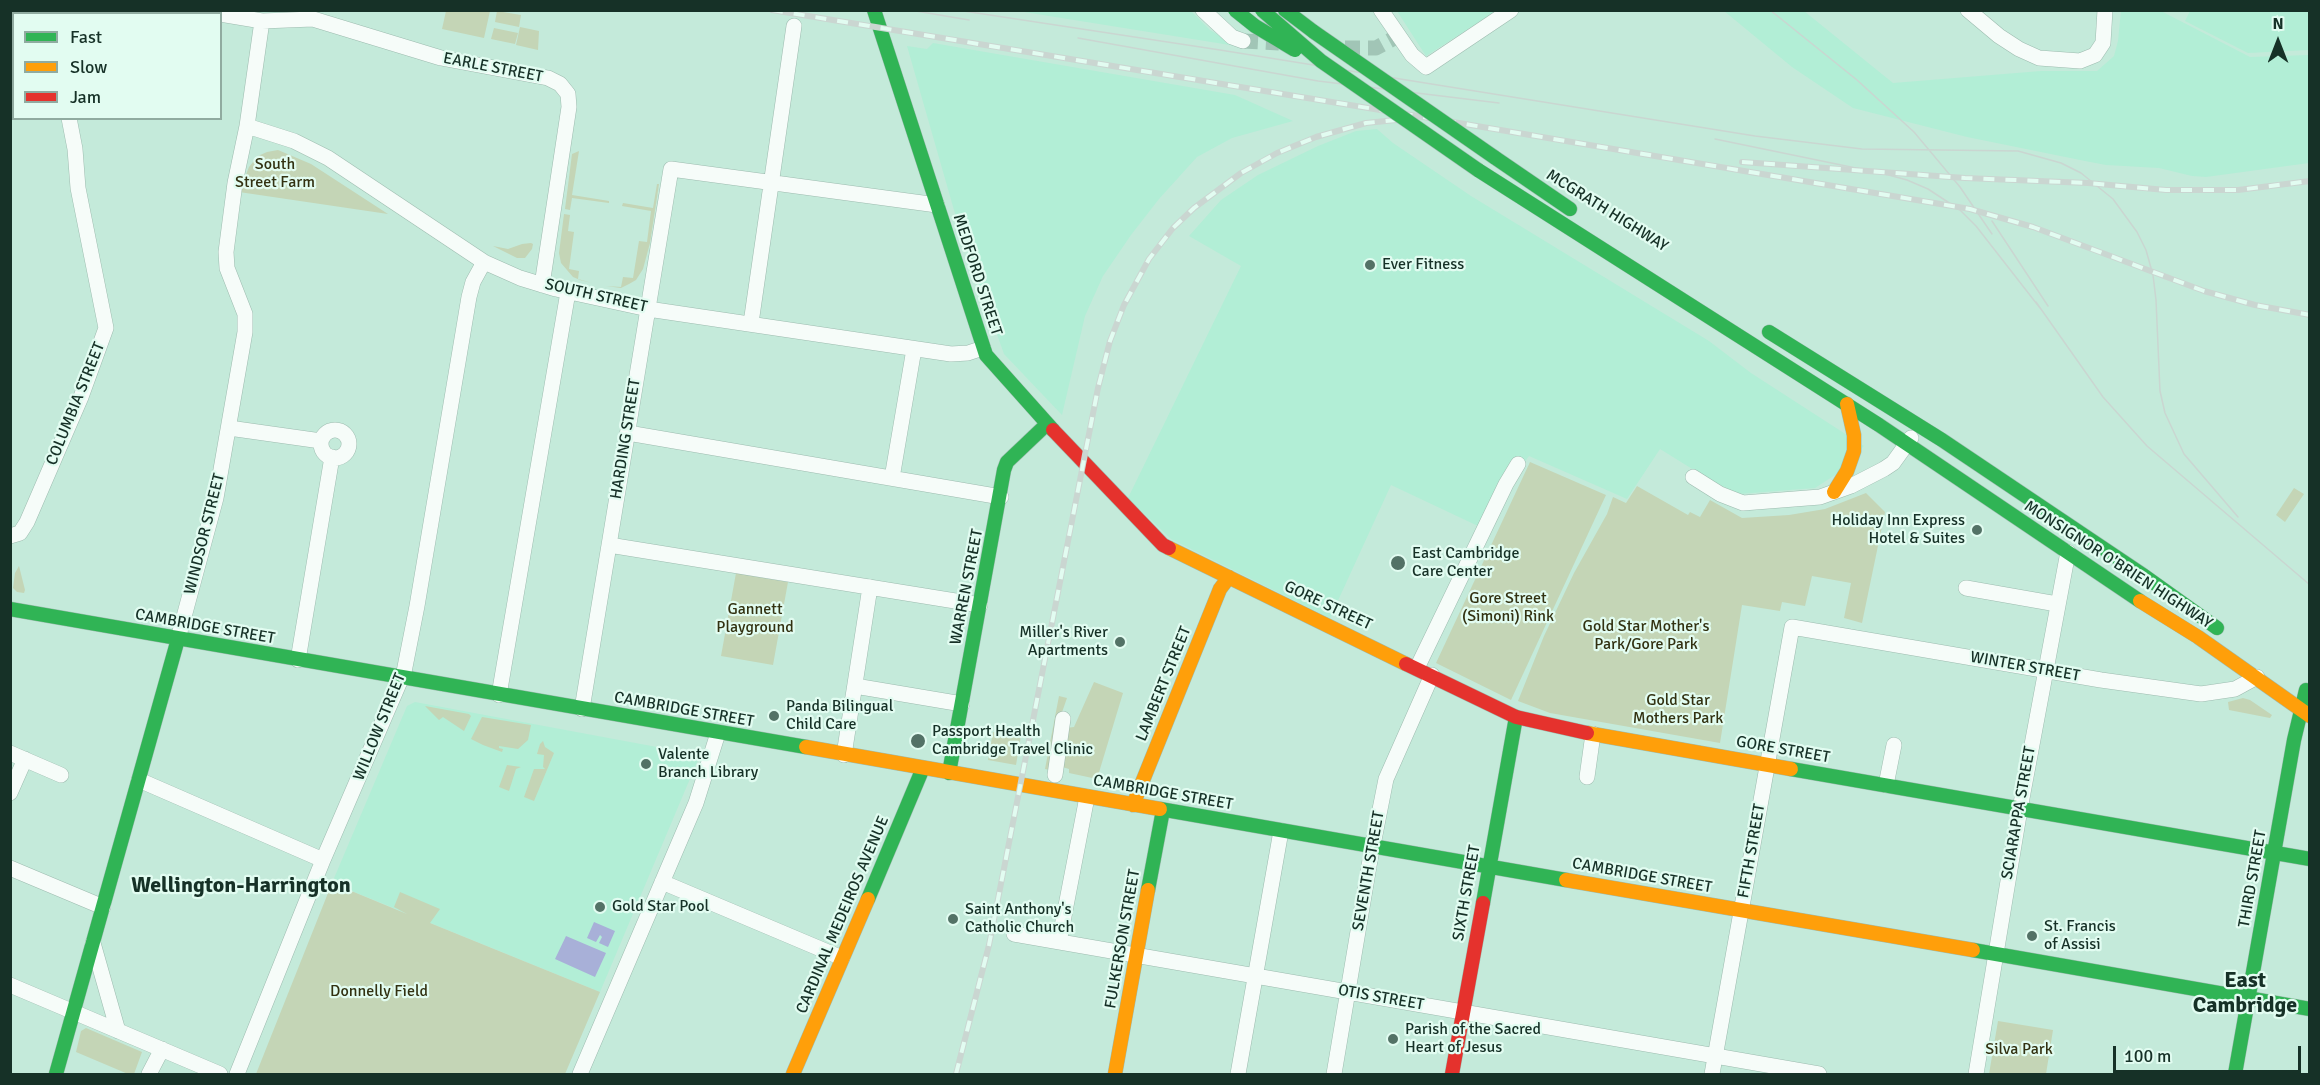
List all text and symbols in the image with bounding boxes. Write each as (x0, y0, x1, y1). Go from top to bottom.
legend (12, 12, 222, 120)
north arrow (2248, 12, 2308, 72)
text: N (2272, 14, 2284, 34)
text: Fast (70, 26, 102, 48)
street label: EARLE STREET (442, 49, 544, 87)
text: Slow (70, 56, 107, 78)
text: Jam (70, 86, 101, 108)
park label: South Street Farm (235, 155, 315, 193)
street label: MCGRATH HIGHWAY (1543, 166, 1671, 256)
street label: MEDFORD STREET (948, 212, 1006, 338)
place label: Ever Fitness (1382, 255, 1464, 275)
marker: Ever Fitness (1363, 258, 1377, 272)
street label: SOUTH STREET (543, 275, 649, 317)
street label: COLUMBIA STREET (43, 340, 109, 468)
street label: HARDING STREET (607, 377, 645, 501)
street label: WINDSOR STREET (181, 472, 229, 596)
street label: MONSIGNOR O'BRIEN HIGHWAY (2020, 497, 2216, 633)
place label: Holiday Inn Express Hotel & Suites (1831, 511, 1965, 549)
marker: Holiday Inn Express Hotel & Suites (1970, 523, 1984, 537)
street label: WARREN STREET (946, 527, 988, 647)
place label: East Cambridge Care Center (1412, 544, 1519, 582)
marker: East Cambridge Care Center (1389, 554, 1407, 572)
street label: GORE STREET (1281, 577, 1375, 635)
park label: Gore Street (Simoni) Rink (1462, 589, 1554, 627)
park label: Gannett Playground (716, 600, 794, 638)
street label: CAMBRIDGE STREET (134, 605, 276, 649)
park label: Gold Star Mother's Park/Gore Park (1583, 617, 1709, 655)
place label: Miller's River Apartments (1019, 623, 1108, 661)
street label: LAMBERT STREET (1132, 624, 1196, 744)
marker: Miller's River Apartments (1113, 635, 1127, 649)
street label: WINTER STREET (1969, 648, 2081, 686)
street label: WILLOW STREET (350, 671, 410, 783)
street label: CAMBRIDGE STREET (613, 688, 755, 732)
park label: Gold Star Mothers Park (1633, 691, 1723, 729)
place label: Panda Bilingual Child Care (786, 697, 893, 735)
marker: Panda Bilingual Child Care (767, 709, 781, 723)
place label: Passport Health Cambridge Travel Clinic (932, 722, 1093, 760)
marker: Passport Health Cambridge Travel Clinic (909, 732, 927, 750)
street label: GORE STREET (1735, 732, 1831, 768)
place label: Valente Branch Library (658, 745, 758, 783)
street label: SCIARAPPA STREET (1998, 745, 2040, 881)
marker: Valente Branch Library (639, 757, 653, 771)
street label: CAMBRIDGE STREET (1092, 771, 1234, 815)
street label: FIFTH STREET (1734, 802, 1770, 900)
street label: SEVENTH STREET (1349, 810, 1389, 932)
street label: CARDINAL MEDEIROS AVENUE (793, 813, 893, 1017)
street label: THIRD STREET (2235, 829, 2271, 929)
street label: SIXTH STREET (1449, 844, 1485, 942)
street label: CAMBRIDGE STREET (1571, 854, 1713, 898)
street label: FULKERSON STREET (1101, 868, 1145, 1010)
district label: Wellington-Harrington (131, 873, 351, 899)
place label: Gold Star Pool (612, 897, 709, 917)
marker: Gold Star Pool (593, 900, 607, 914)
place label: Saint Anthony's Catholic Church (965, 900, 1074, 938)
marker: Saint Anthony's Catholic Church (946, 912, 960, 926)
place label: St. Francis of Assisi (2044, 917, 2116, 955)
marker: St. Francis of Assisi (2025, 929, 2039, 943)
district label: East Cambridge (2193, 968, 2297, 1020)
street label: OTIS STREET (1336, 981, 1426, 1015)
park label: Donnelly Field (330, 982, 428, 1002)
place label: Parish of the Sacred Heart of Jesus (1405, 1020, 1541, 1058)
marker: Parish of the Sacred Heart of Jesus (1386, 1032, 1400, 1046)
scale bar (2116, 1034, 2304, 1072)
park label: Silva Park (1985, 1040, 2053, 1060)
text: 100 m (2124, 1045, 2171, 1067)

